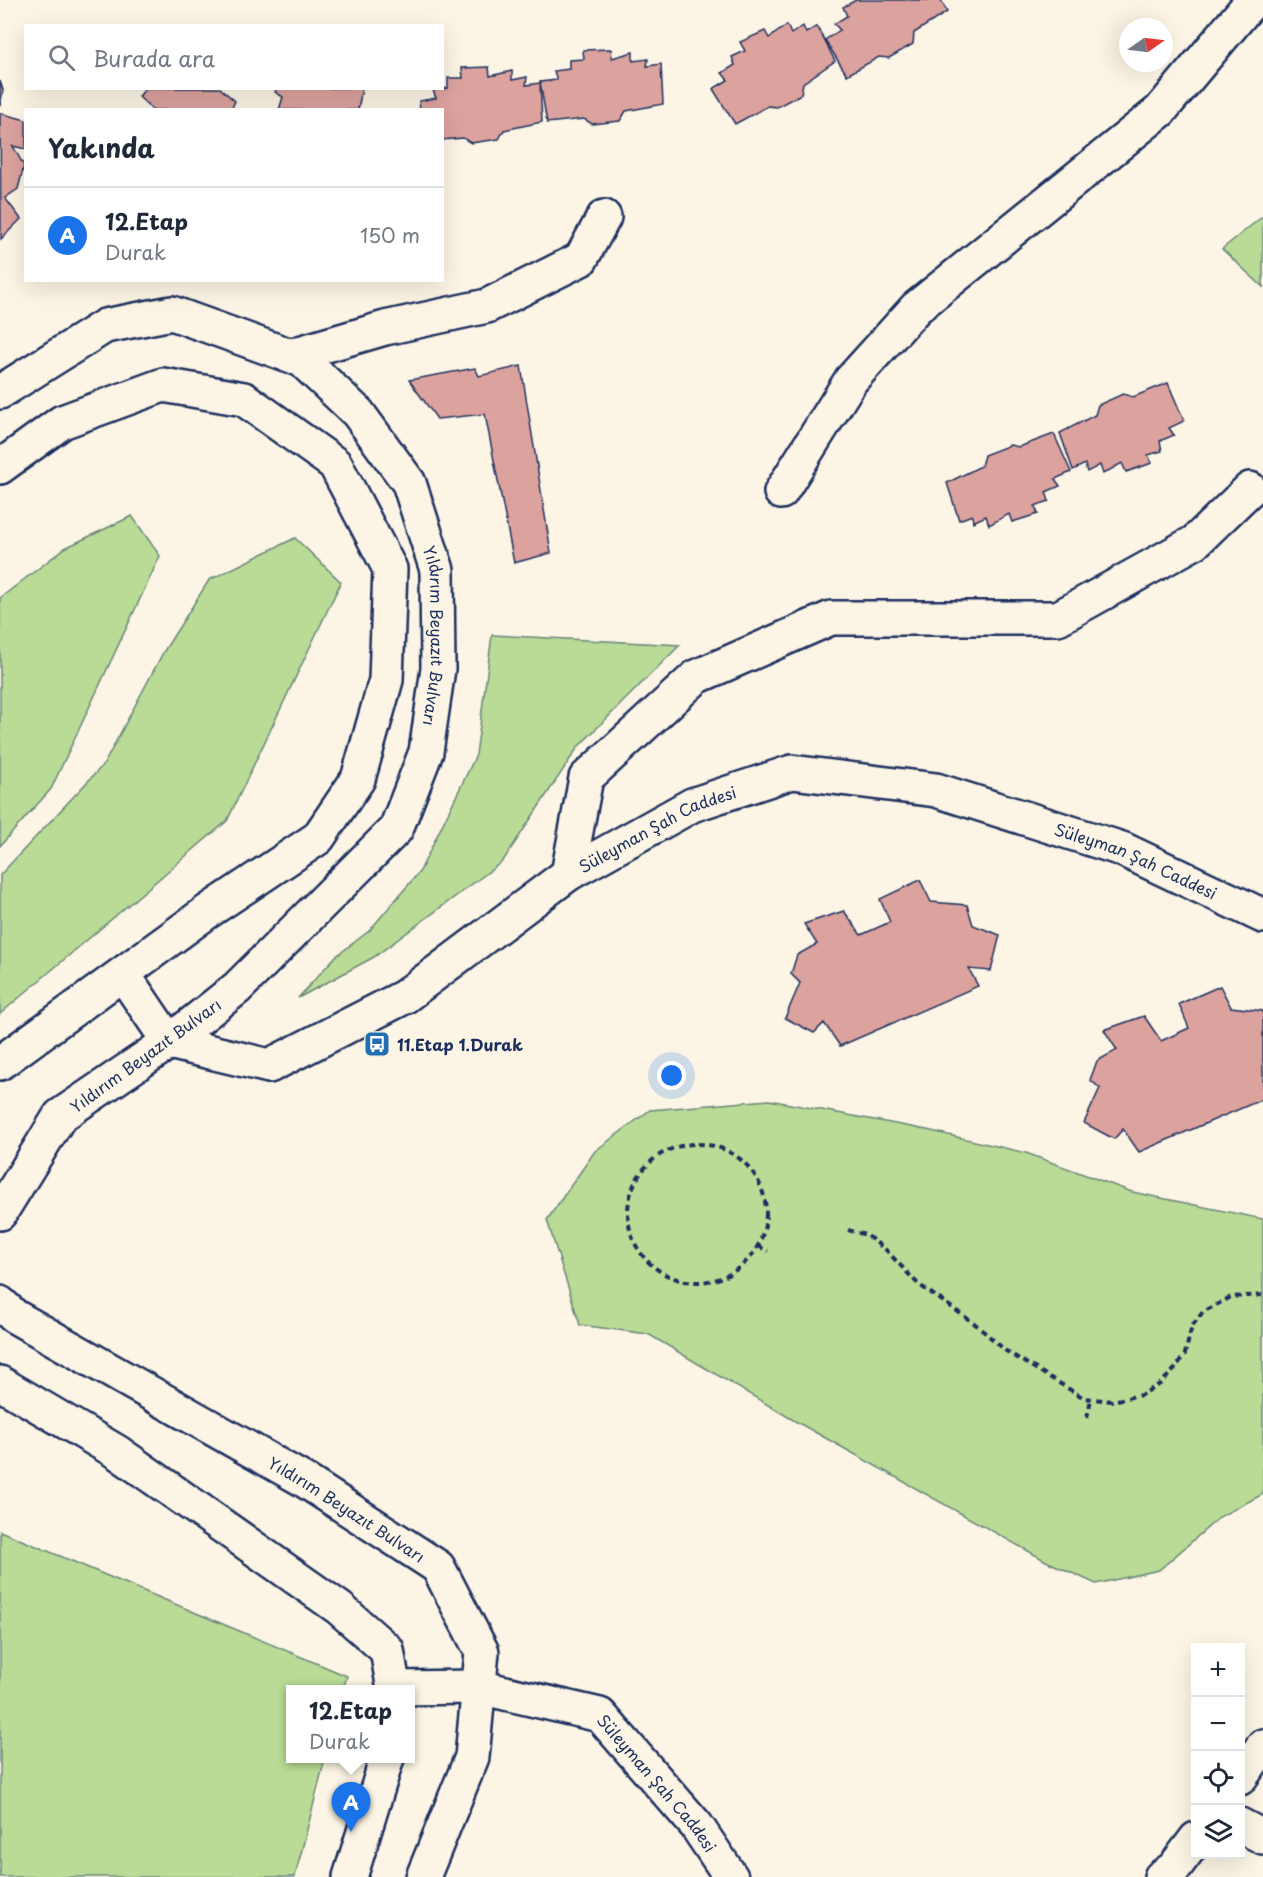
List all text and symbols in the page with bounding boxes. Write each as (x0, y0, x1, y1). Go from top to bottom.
north arrow (1119, 18, 1173, 72)
search box (24, 24, 444, 90)
icon: search (45, 41, 78, 74)
text: Burada ara (93, 41, 215, 74)
text: Yakında (48, 128, 155, 167)
text: 12.Etap (105, 204, 188, 237)
text: A (60, 220, 75, 250)
text: 150 m (360, 220, 420, 250)
text: Durak (105, 237, 166, 267)
street label: Yıldırım Beyazıt Bulvarı (418, 542, 450, 727)
street label: Süleyman Şah Caddesi (574, 779, 739, 878)
street label: Süleyman Şah Caddesi (1051, 816, 1221, 905)
street label: Yıldırım Beyazıt Bulvarı (65, 992, 225, 1118)
bus stop icon: 11.Etap 1.Durak (362, 1029, 392, 1059)
place label: 11.Etap 1.Durak (397, 1032, 523, 1056)
your location (657, 1061, 686, 1090)
street label: Yıldırım Beyazıt Bulvarı (264, 1450, 430, 1568)
map controls (1191, 1643, 1245, 1859)
button: + (1191, 1643, 1245, 1697)
popup (286, 1685, 415, 1763)
text: 12.Etap (309, 1693, 392, 1726)
button: − (1191, 1697, 1245, 1751)
street label: Süleyman Şah Caddesi (592, 1708, 723, 1857)
text: Durak (309, 1726, 370, 1756)
button: locate (1191, 1751, 1245, 1805)
pin: A (332, 1782, 370, 1832)
button: layers (1191, 1805, 1245, 1859)

